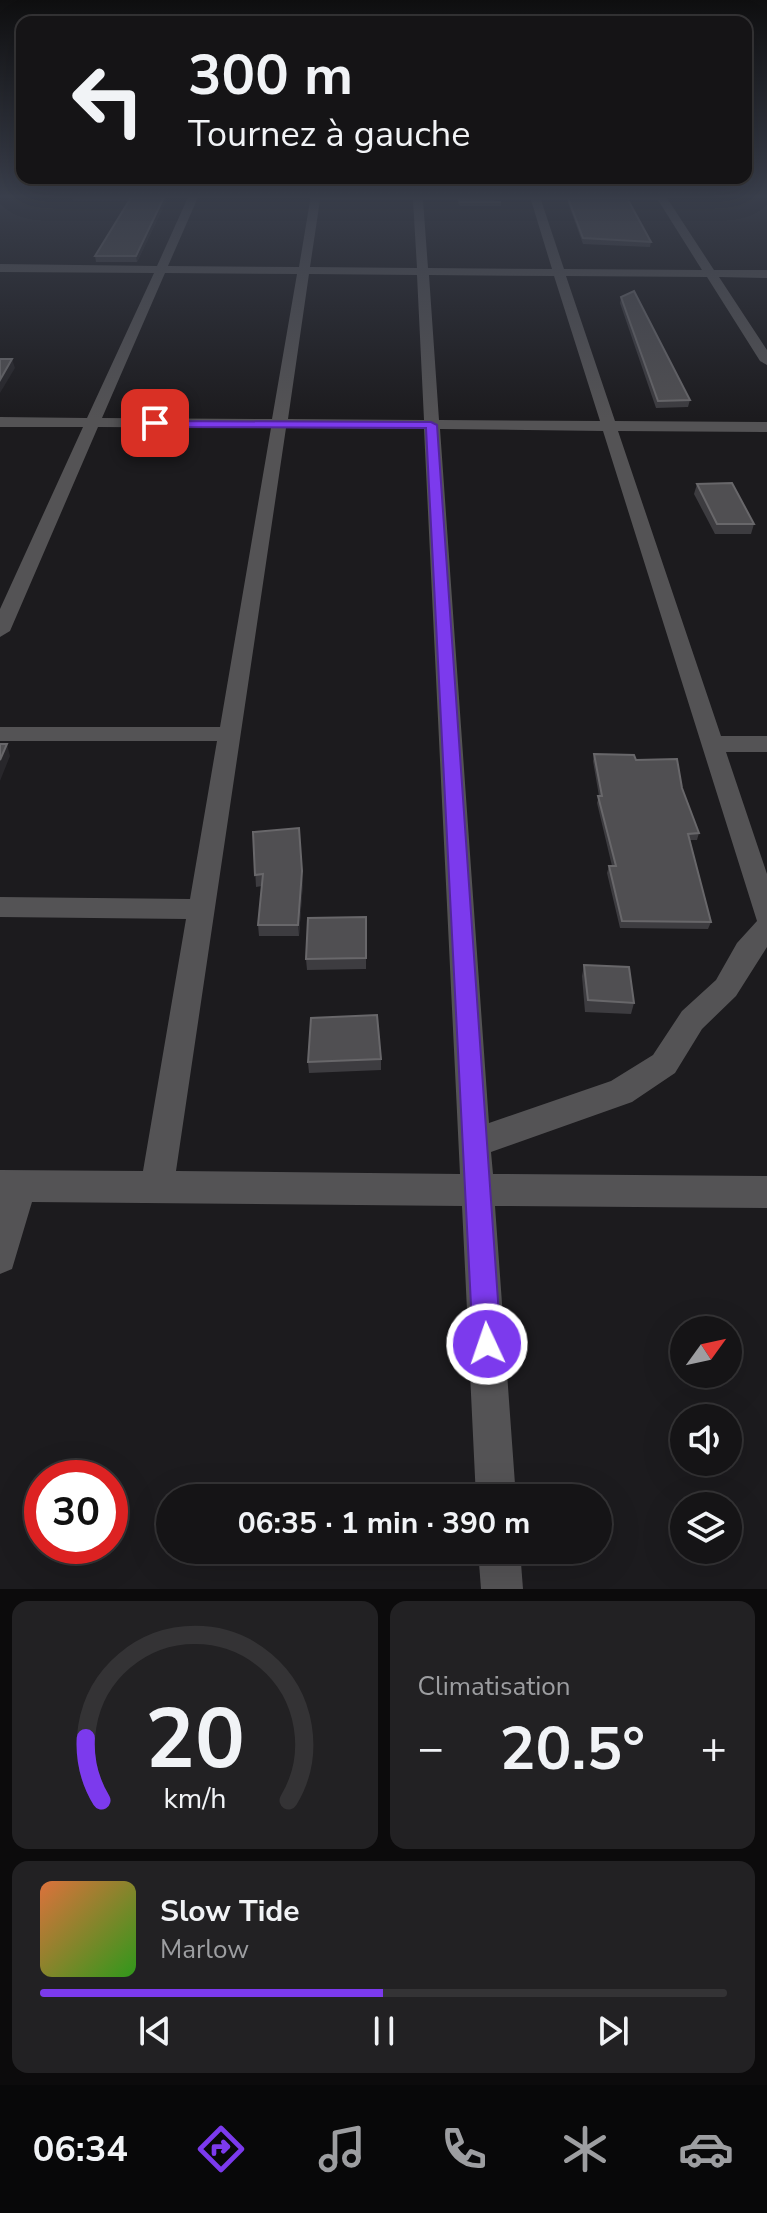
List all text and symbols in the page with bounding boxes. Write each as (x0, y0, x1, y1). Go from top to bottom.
text: 300 m (188, 37, 353, 114)
icon: left (56, 48, 160, 152)
text: Tournez à gauche (188, 110, 470, 159)
pin (121, 389, 189, 457)
icon: arrive (133, 401, 177, 445)
position arrow (445, 1302, 529, 1386)
north arrow (670, 1316, 742, 1388)
map controls (670, 1316, 742, 1564)
button: sound (670, 1404, 742, 1476)
speed limit sign: 30 (24, 1460, 128, 1564)
button: layers (670, 1492, 742, 1564)
text: 06:35 · 1 min · 390 m (238, 1503, 530, 1544)
text: Climatisation (418, 1669, 571, 1704)
text: 20 (145, 1683, 245, 1796)
text: 20.5° (499, 1708, 645, 1790)
text: − (418, 1719, 444, 1779)
text: + (701, 1719, 727, 1779)
text: km/h (163, 1779, 226, 1818)
text: Slow Tide (160, 1891, 300, 1932)
text: Marlow (160, 1932, 249, 1967)
icon: previous (133, 2009, 177, 2053)
icon: pause (362, 2009, 406, 2053)
icon: next (591, 2009, 635, 2053)
icon: directions (193, 2121, 249, 2177)
icon: music (314, 2121, 370, 2177)
icon: phone (436, 2121, 492, 2177)
icon: climate (557, 2121, 613, 2177)
icon: car (678, 2121, 734, 2177)
text: 06:34 (33, 2125, 128, 2174)

